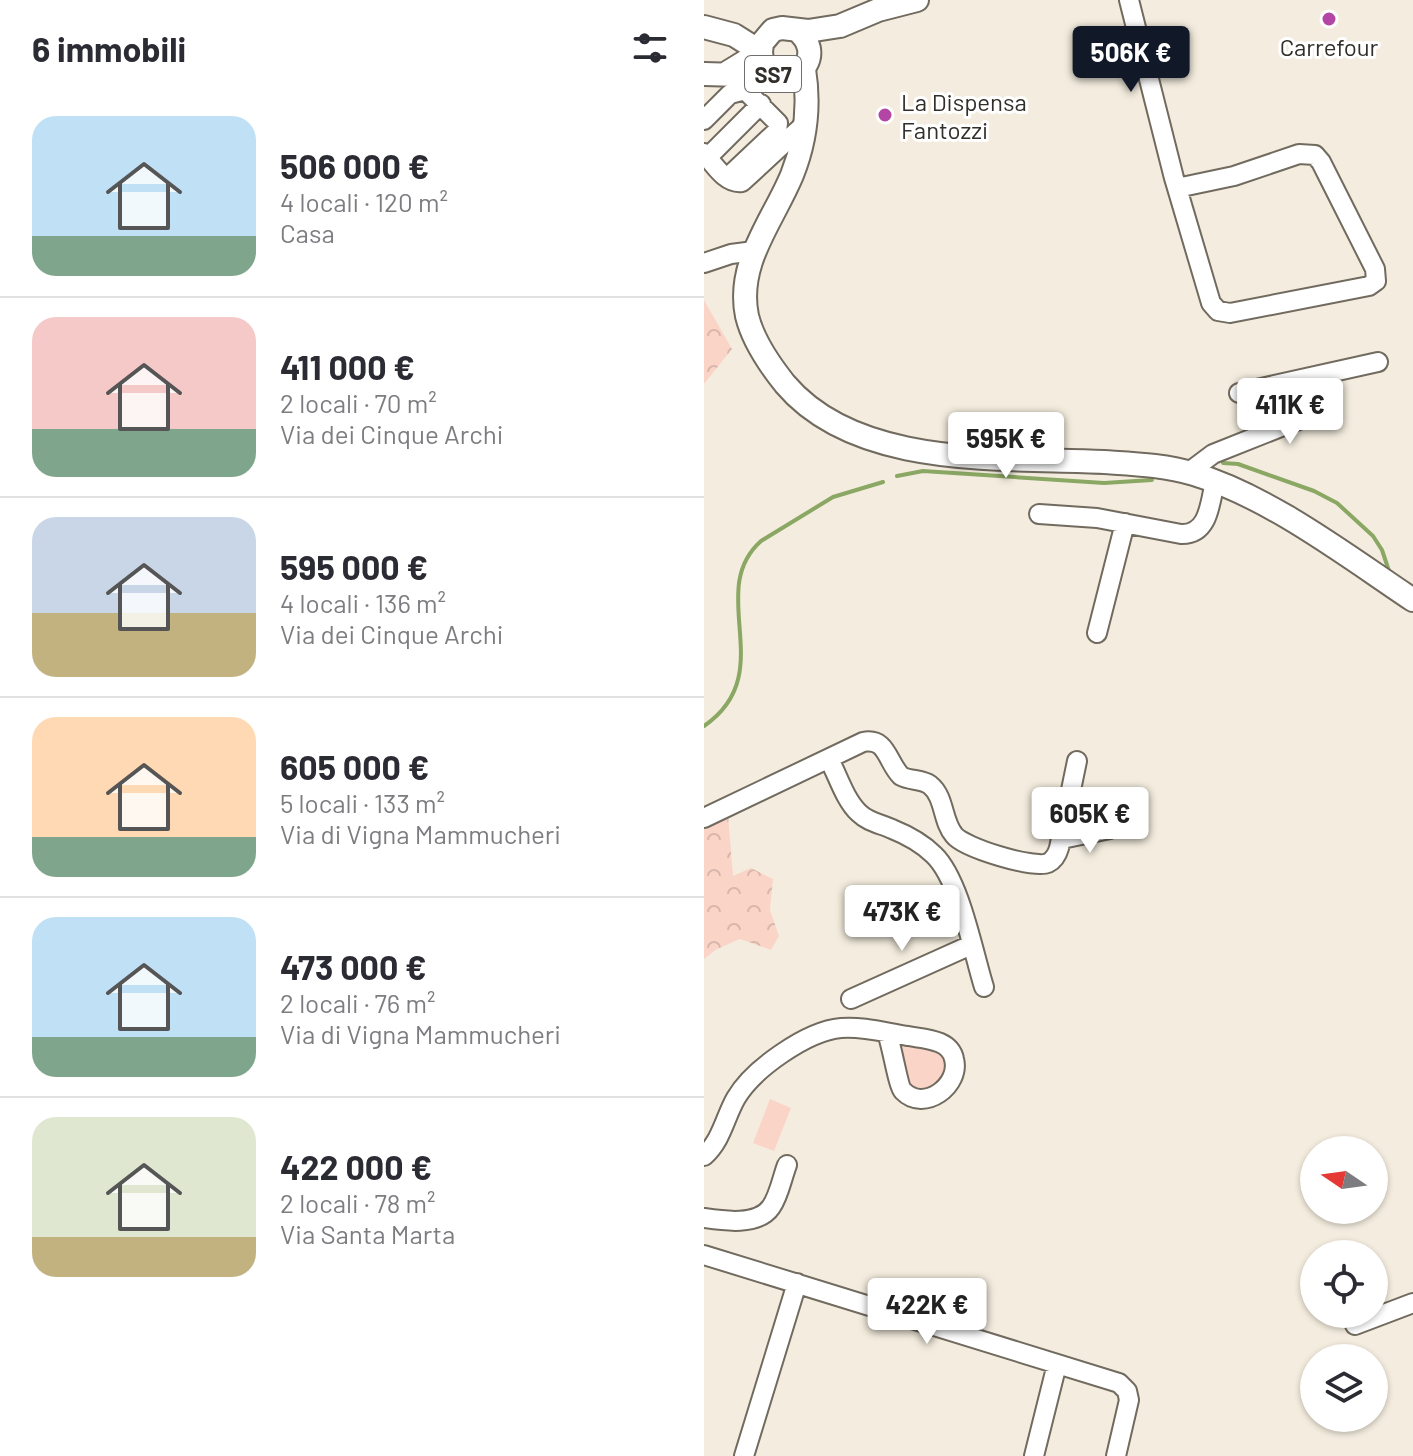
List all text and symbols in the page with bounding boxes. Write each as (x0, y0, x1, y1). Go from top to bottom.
marker: Carrefour (1320, 10, 1338, 28)
icon: filters (628, 26, 672, 70)
pin: 506K € (1066, 26, 1196, 94)
text: 6 immobili (32, 28, 186, 69)
place label: Carrefour (1280, 32, 1379, 61)
text: 506K € (1091, 36, 1171, 67)
road number: SS7 (745, 56, 801, 92)
place label: La Dispensa Fantozzi (901, 87, 1027, 144)
marker: La Dispensa Fantozzi (876, 106, 894, 124)
text: 506 000 € (280, 145, 429, 186)
icon: home (96, 148, 192, 244)
text: 4 locali · 120 m² (280, 186, 448, 217)
text: Casa (280, 217, 335, 248)
text: 411 000 € (280, 346, 415, 387)
icon: home (96, 349, 192, 445)
pin: 411K € (1225, 378, 1355, 446)
text: 2 locali · 70 m² (280, 387, 437, 418)
text: 411K € (1255, 388, 1325, 419)
pin: 595K € (941, 412, 1071, 480)
text: Via dei Cinque Archi (280, 418, 503, 449)
text: 595K € (966, 422, 1046, 453)
text: 595 000 € (280, 546, 428, 587)
icon: home (96, 549, 192, 645)
text: 4 locali · 136 m² (280, 587, 446, 618)
text: Via dei Cinque Archi (280, 618, 503, 649)
text: 605 000 € (280, 746, 429, 787)
icon: home (96, 749, 192, 845)
text: 5 locali · 133 m² (280, 787, 445, 818)
pin: 605K € (1025, 787, 1155, 855)
text: 605K € (1050, 797, 1130, 828)
text: Via di Vigna Mammucheri (280, 818, 561, 849)
pin: 473K € (837, 885, 967, 953)
text: 473K € (863, 895, 941, 926)
text: 473 000 € (280, 946, 427, 987)
icon: home (96, 949, 192, 1045)
text: 2 locali · 76 m² (280, 987, 435, 1018)
text: Via di Vigna Mammucheri (280, 1018, 561, 1049)
north arrow (1300, 1136, 1388, 1224)
map controls (1300, 1136, 1388, 1432)
text: 422 000 € (280, 1146, 432, 1187)
icon: home (96, 1149, 192, 1245)
text: 2 locali · 78 m² (280, 1187, 436, 1218)
text: Via Santa Marta (280, 1218, 455, 1249)
button: locate (1300, 1240, 1388, 1328)
pin: 422K € (862, 1278, 992, 1346)
text: 422K € (886, 1288, 968, 1319)
button: layers (1300, 1344, 1388, 1432)

